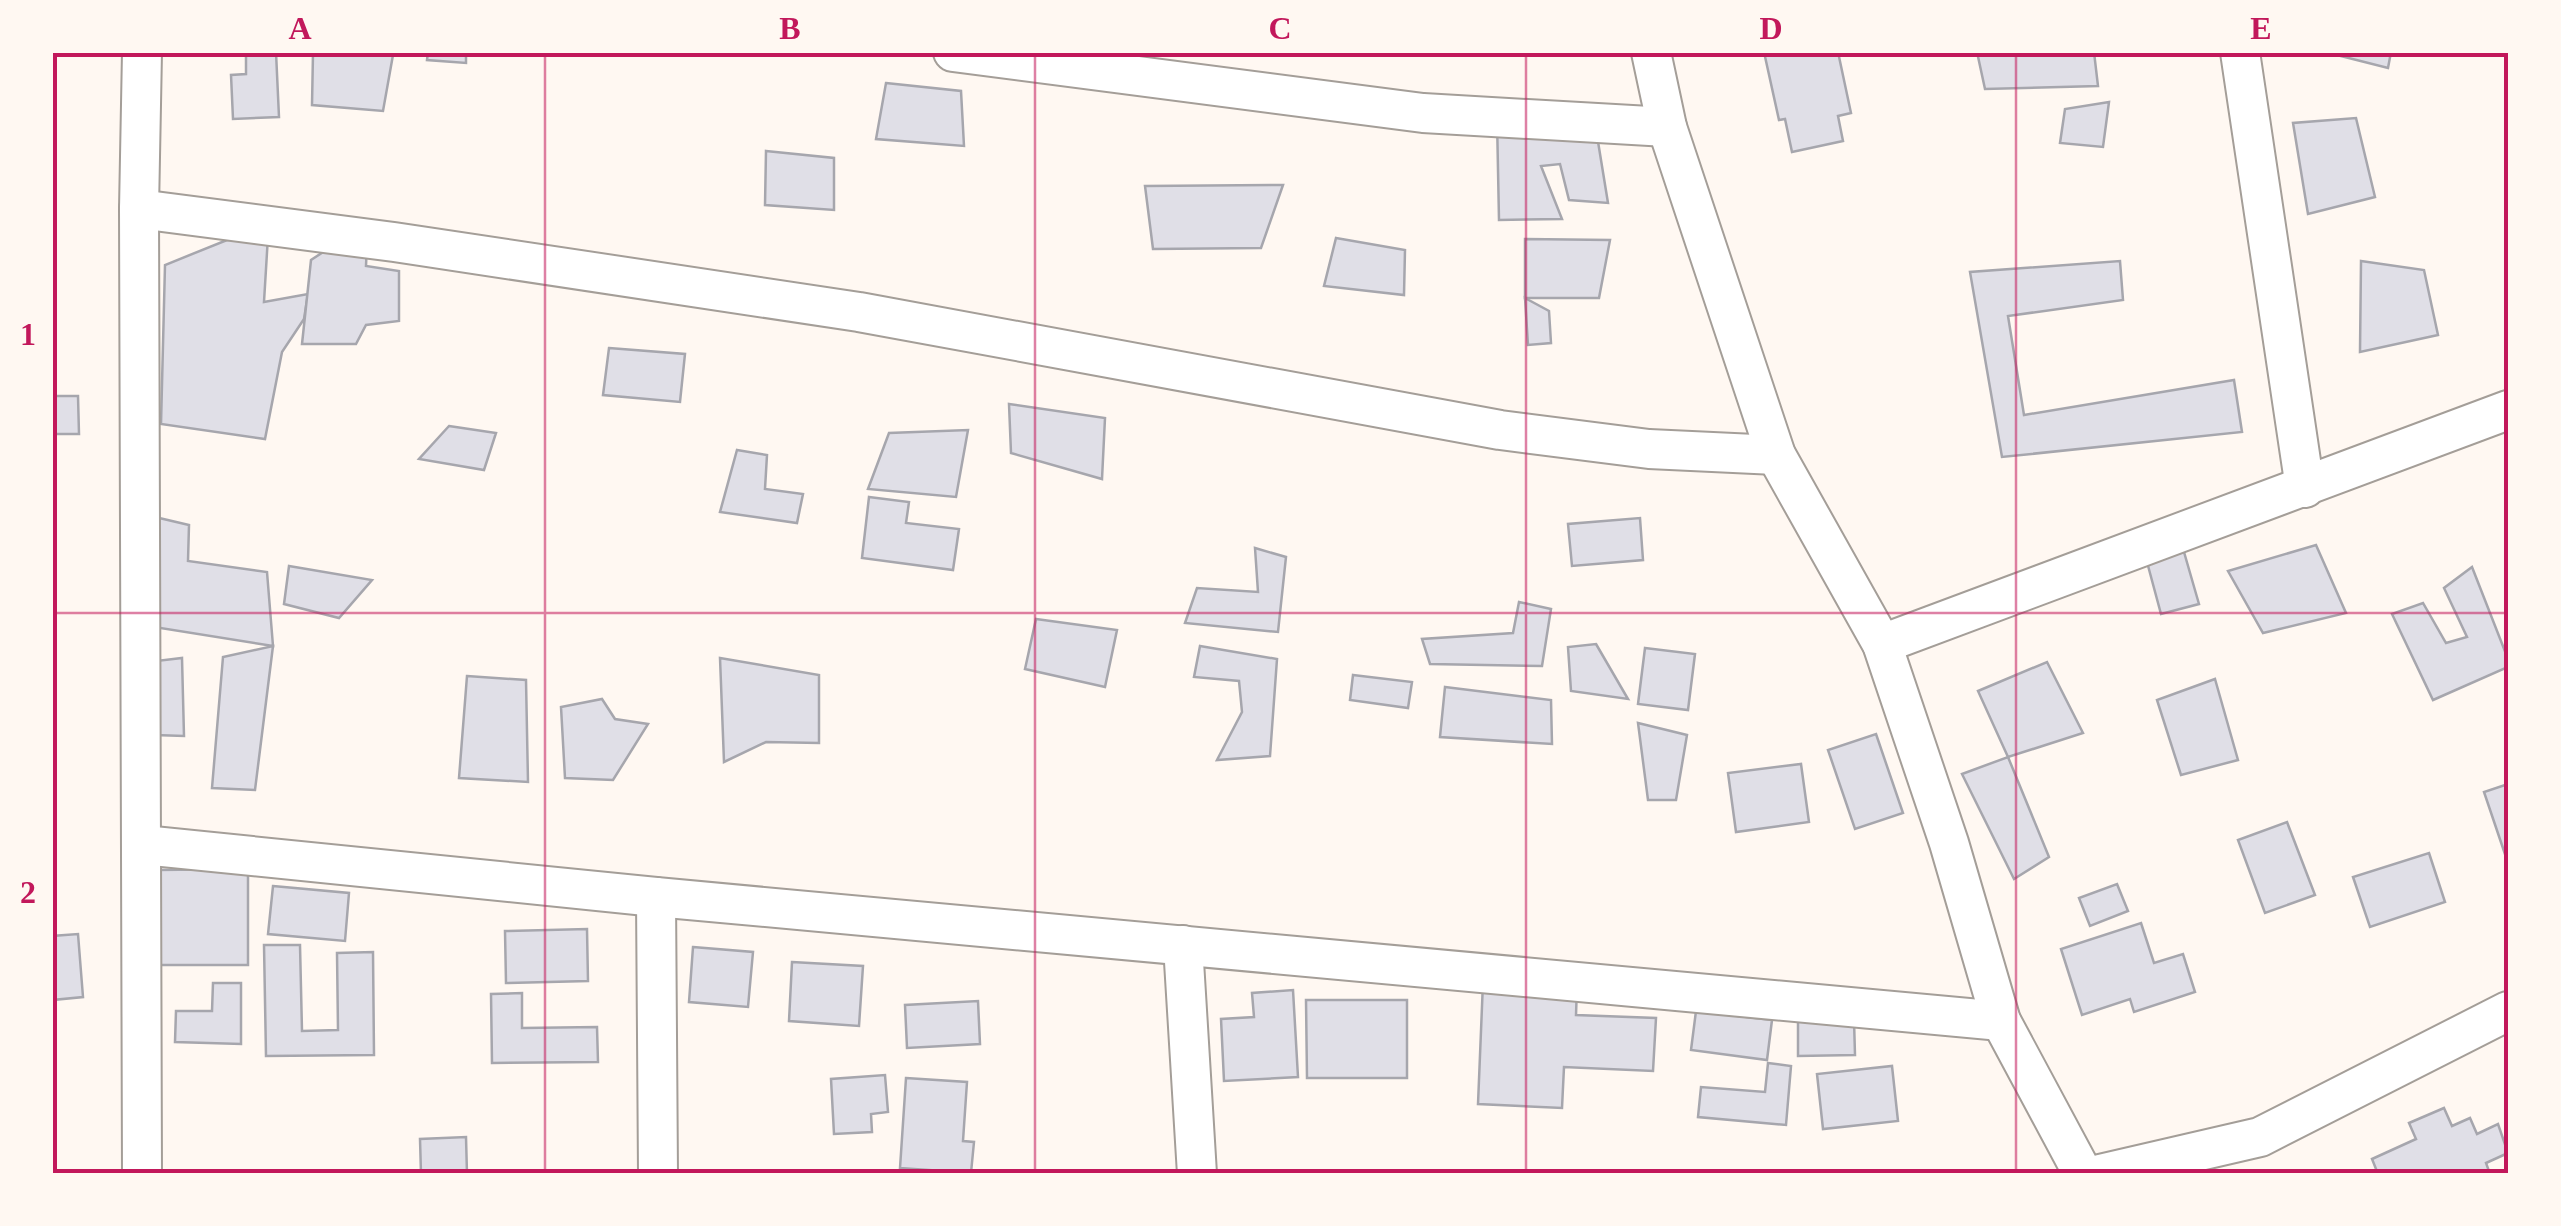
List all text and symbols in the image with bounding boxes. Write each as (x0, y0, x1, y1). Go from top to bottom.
text: A (288, 10, 312, 46)
text: B (779, 10, 801, 46)
text: C (1268, 10, 1292, 46)
text: D (1759, 10, 1783, 46)
text: E (2250, 10, 2272, 46)
text: 1 (20, 316, 36, 352)
text: 2 (20, 874, 36, 910)

